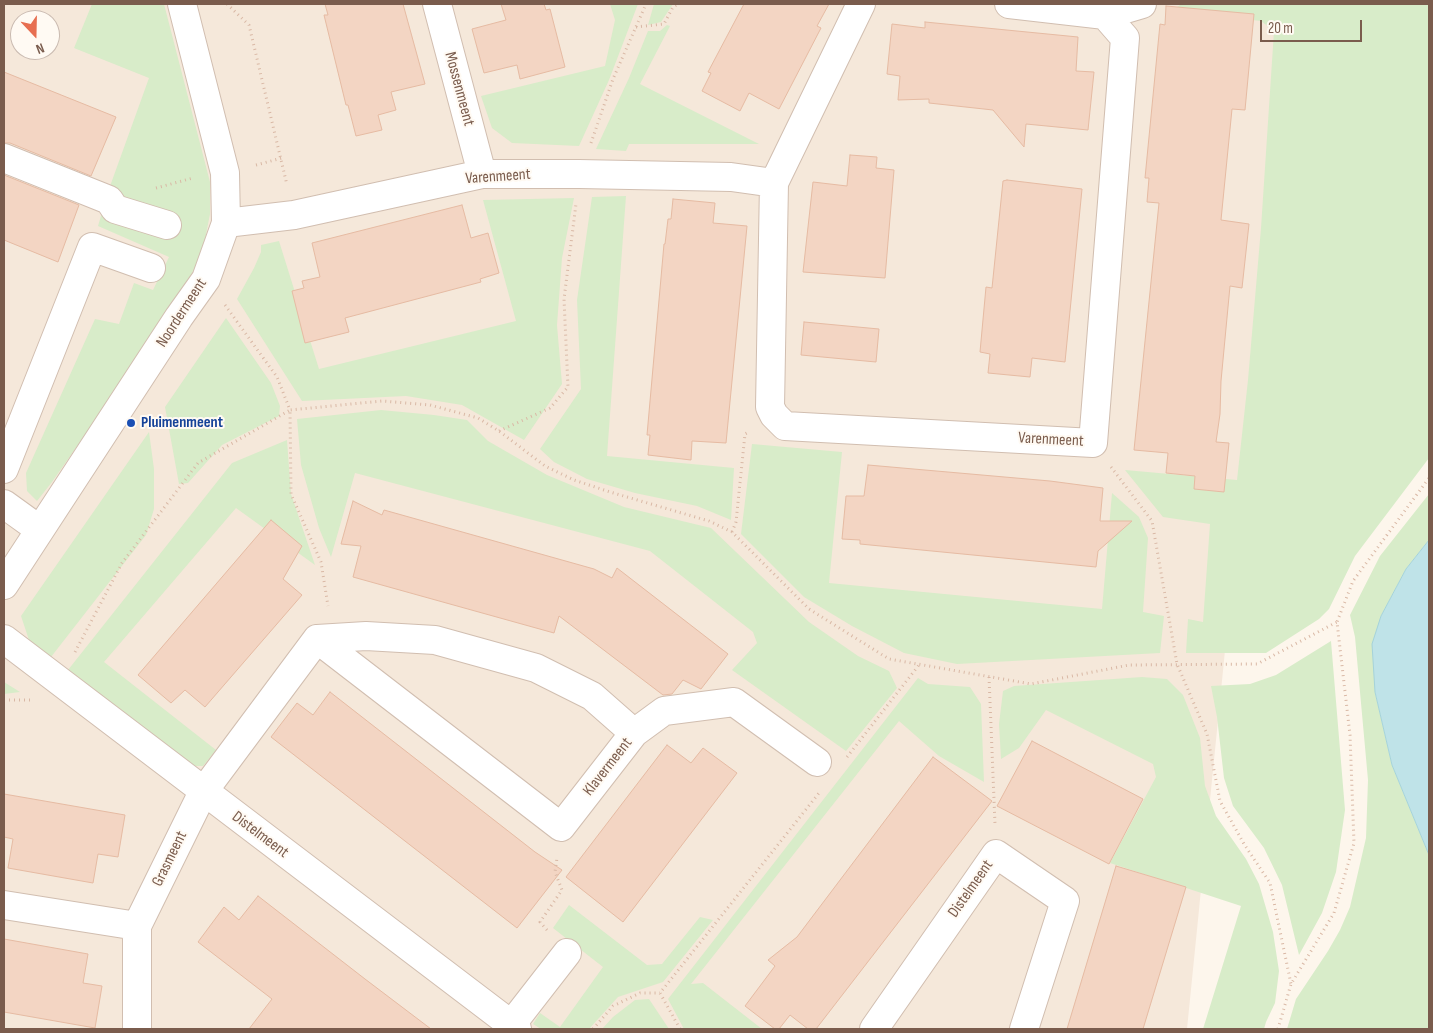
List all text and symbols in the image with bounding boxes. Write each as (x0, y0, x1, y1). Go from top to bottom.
north arrow (10, 10, 60, 60)
scale bar (1263, 10, 1366, 42)
text: 20 m (1268, 19, 1293, 38)
text: N (34, 39, 47, 58)
street label: Mossenmeent (440, 50, 478, 128)
street label: Varenmeent (465, 165, 531, 189)
street label: Noordermeent (153, 275, 211, 351)
place label: Pluimenmeent (141, 413, 223, 433)
marker: Pluimenmeent (125, 417, 137, 429)
street label: Varenmeent (1018, 429, 1084, 451)
street label: Klavermeent (579, 734, 637, 800)
street label: Distelmeent (228, 808, 292, 862)
street label: Grasmeent (148, 828, 192, 890)
street label: Distelmeent (944, 857, 998, 921)

